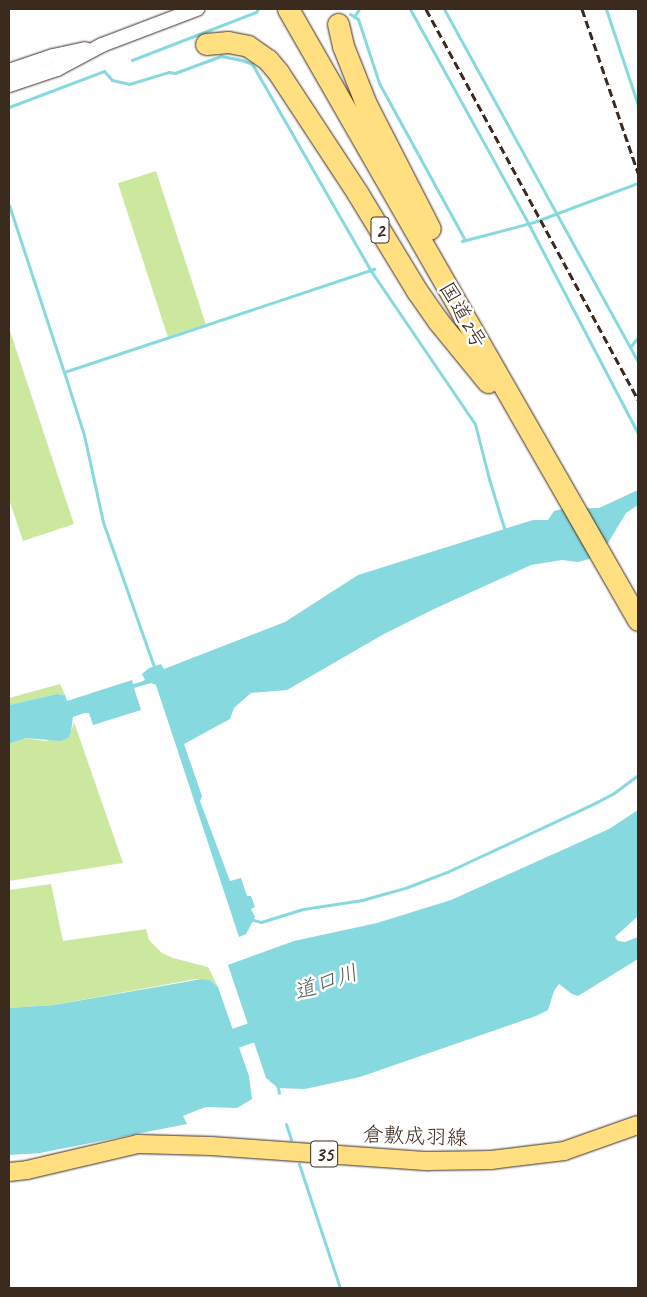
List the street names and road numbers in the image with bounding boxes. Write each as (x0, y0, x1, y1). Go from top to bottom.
road number: 2 (370, 212, 390, 248)
street label: 国道2号 (434, 277, 492, 353)
street label: 倉敷成羽線 (362, 1122, 468, 1150)
road number: 35 (309, 1136, 339, 1172)

